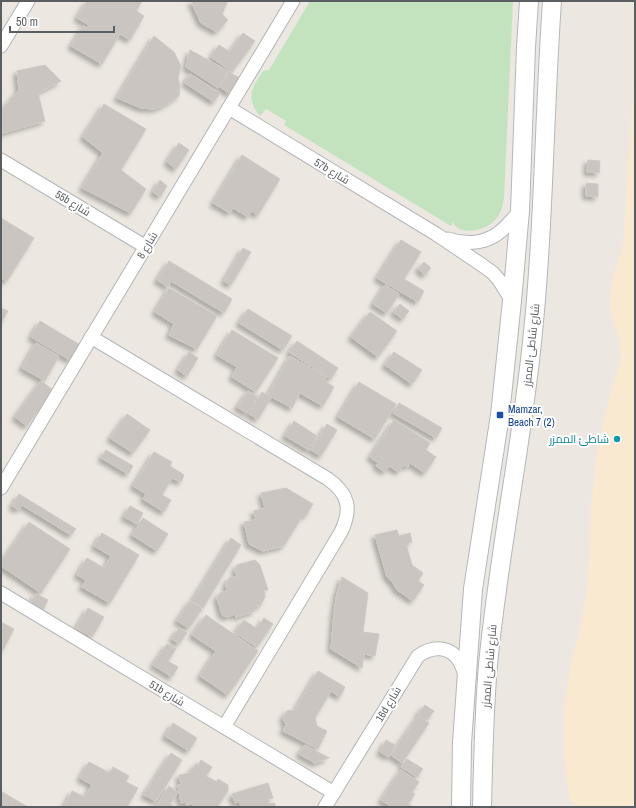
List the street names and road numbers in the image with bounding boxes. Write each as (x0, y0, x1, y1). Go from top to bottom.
street label: 57b شارع (311, 155, 352, 188)
street label: 55b شارع (52, 187, 93, 220)
street label: شارع 8 (134, 229, 161, 261)
street label: شارع شاطئ الممزر (520, 303, 543, 388)
street label: شارع شاطئ الممزر (478, 624, 501, 709)
street label: 51b شارع (146, 677, 187, 710)
street label: 16d شارع (372, 684, 405, 725)

